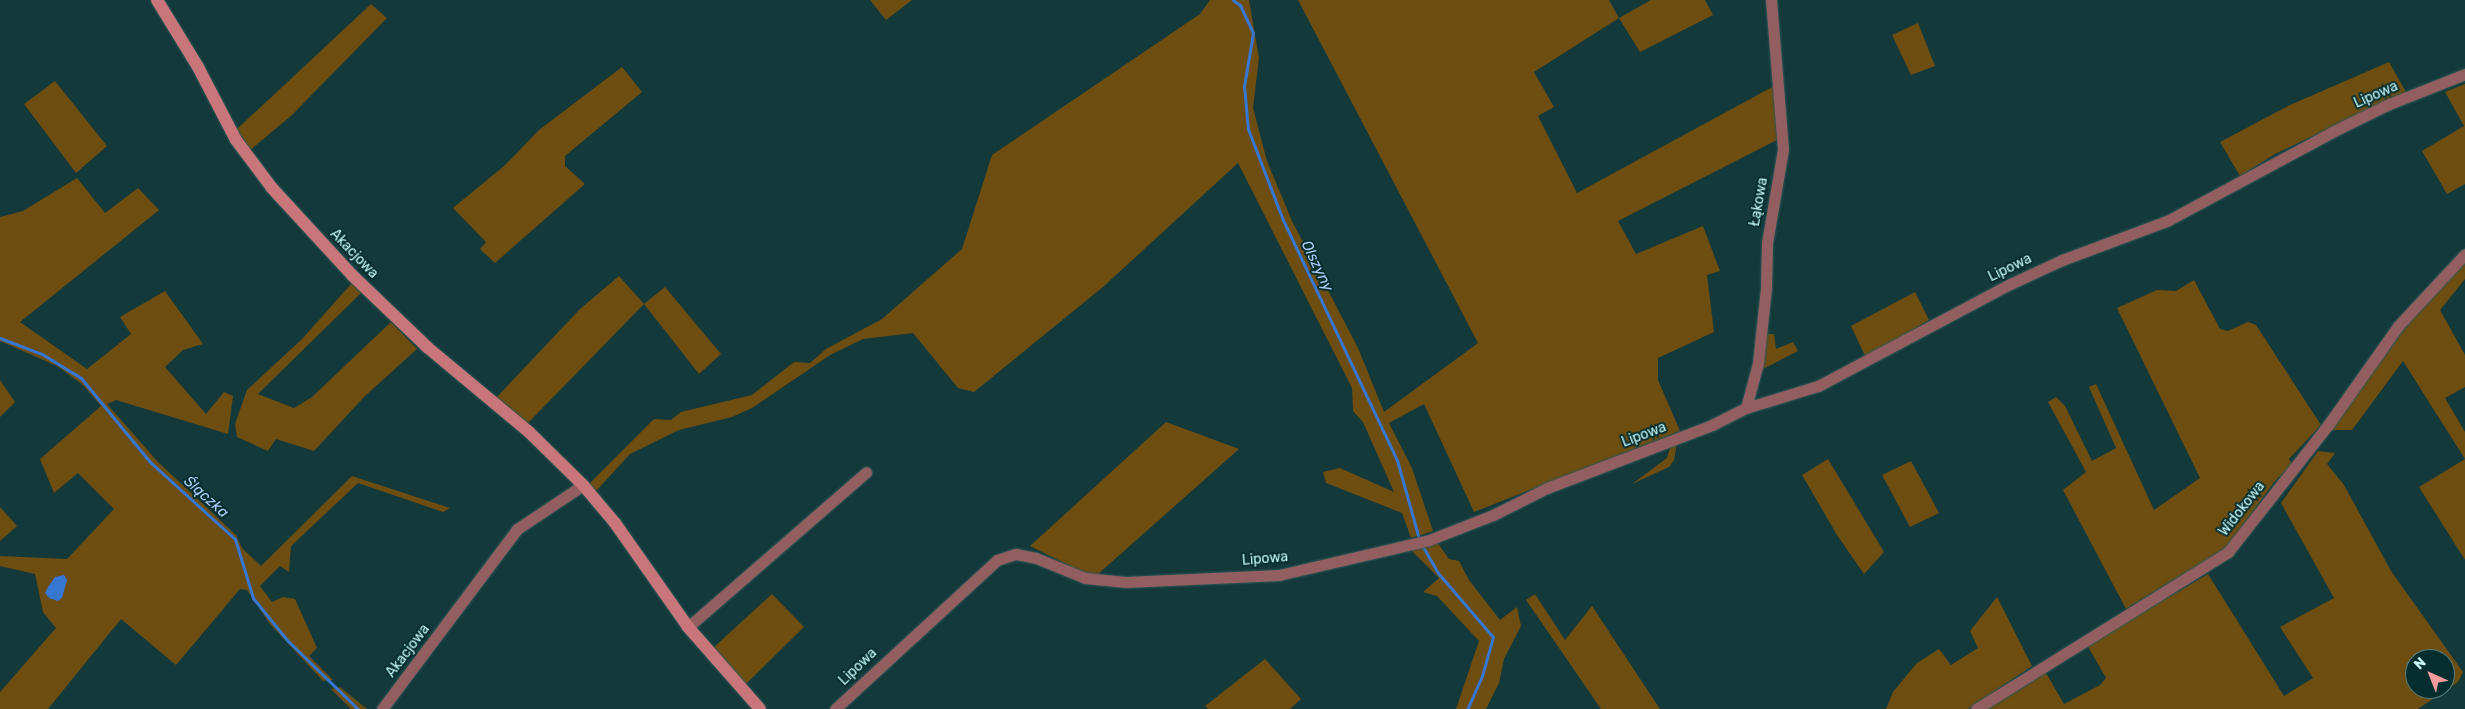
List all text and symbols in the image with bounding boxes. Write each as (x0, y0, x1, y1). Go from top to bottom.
street label: Lipowa (2351, 78, 2401, 112)
street label: Łąkowa (1746, 176, 1772, 228)
street label: Akacjowa (326, 226, 382, 282)
water label: Olszyny (1297, 238, 1337, 294)
street label: Lipowa (1986, 250, 2034, 286)
street label: Lipowa (1619, 419, 1669, 451)
water label: Ślączka (180, 472, 232, 522)
street label: Widokowa (2216, 478, 2268, 540)
street label: Lipowa (1241, 549, 1289, 569)
street label: Akacjowa (383, 621, 433, 681)
street label: Lipowa (836, 645, 880, 689)
north arrow (2405, 649, 2455, 699)
text: N (2410, 654, 2429, 673)

